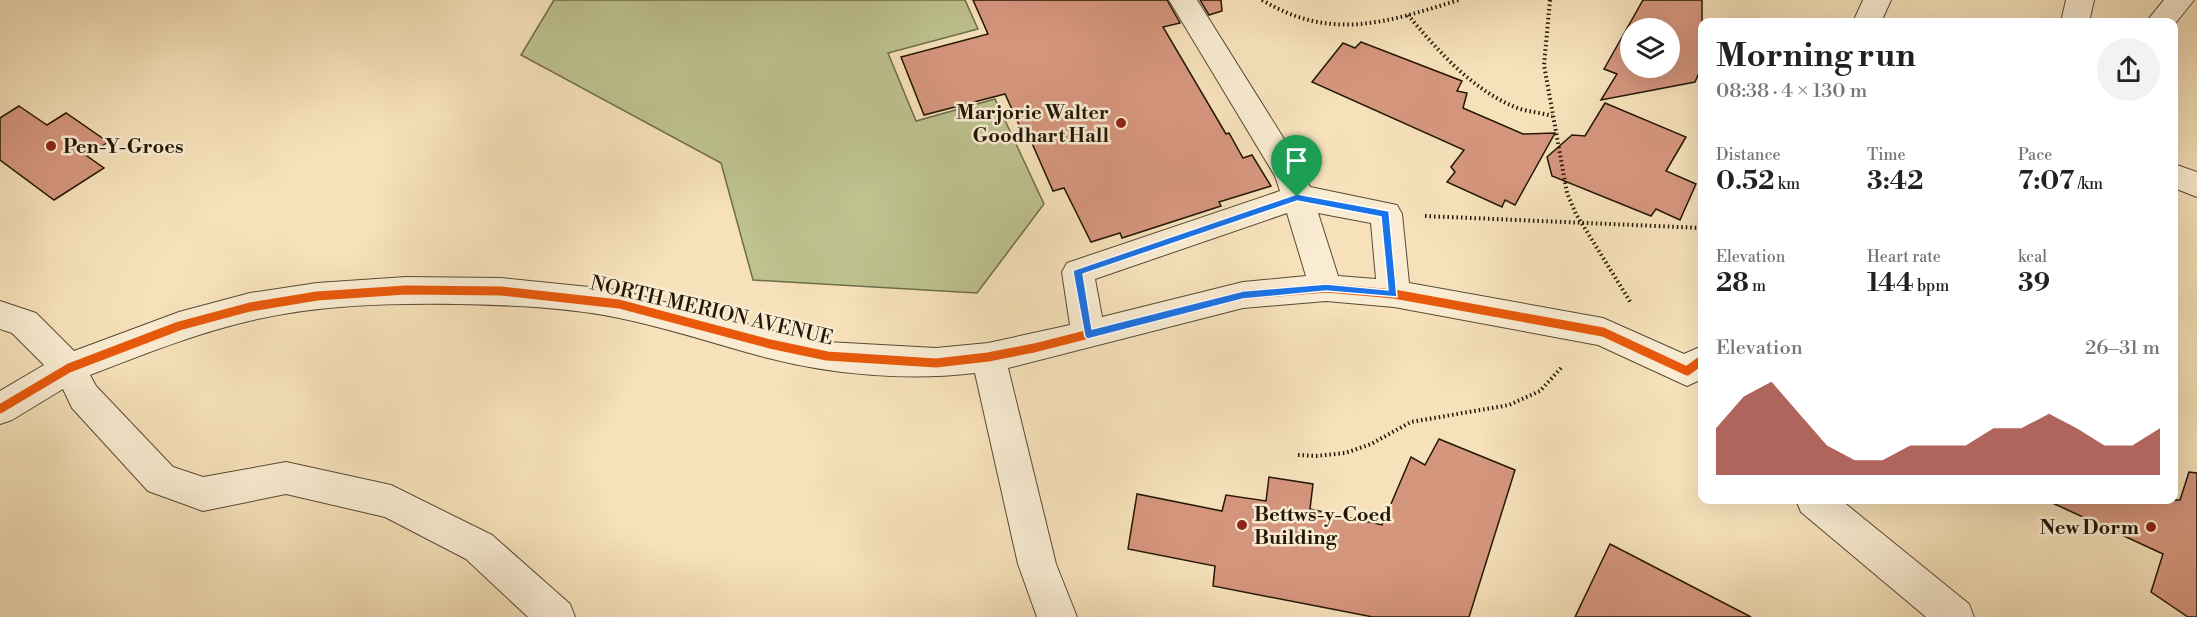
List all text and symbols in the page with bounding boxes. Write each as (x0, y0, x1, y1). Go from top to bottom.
map controls (1620, 18, 1680, 78)
button: layers (1620, 18, 1680, 78)
text: Morning run (1716, 36, 1916, 77)
button: share (2097, 38, 2160, 101)
text: 08:38 · 4 × 130 m (1716, 79, 1867, 104)
place label: Marjorie Walter Goodhart Hall (956, 101, 1109, 149)
marker: Marjorie Walter Goodhart Hall (1114, 116, 1128, 130)
place label: Pen-Y-Groes (63, 135, 184, 160)
pin (1271, 135, 1322, 197)
marker: Pen-Y-Groes (44, 139, 58, 153)
icon: arrive (1280, 144, 1313, 177)
text: Distance (1716, 145, 1781, 165)
text: Time (1867, 145, 1906, 165)
text: Pace (2018, 145, 2052, 165)
text: 0.52 (1716, 165, 1774, 197)
text: 3:42 (1867, 165, 1923, 197)
text: 7:07 (2018, 165, 2074, 197)
text: km (1774, 174, 1800, 194)
text: /km (2074, 174, 2103, 194)
text: Elevation (1716, 247, 1785, 267)
text: Heart rate (1867, 247, 1941, 267)
text: kcal (2018, 247, 2047, 267)
text: 28 (1716, 267, 1749, 299)
text: 144 (1867, 267, 1914, 299)
text: 39 (2018, 267, 2050, 299)
street label: NORTH MERION AVENUE (588, 271, 836, 352)
text: m (1749, 276, 1766, 296)
text: bpm (1914, 276, 1949, 296)
text: Elevation (1716, 336, 1803, 361)
text: 26–31 m (2085, 336, 2160, 361)
place label: Bettws-y-Coed Building (1254, 503, 1392, 551)
place label: New Dorm (2039, 516, 2139, 541)
marker: Bettws-y-Coed Building (1235, 518, 1249, 532)
marker: New Dorm (2144, 520, 2158, 534)

